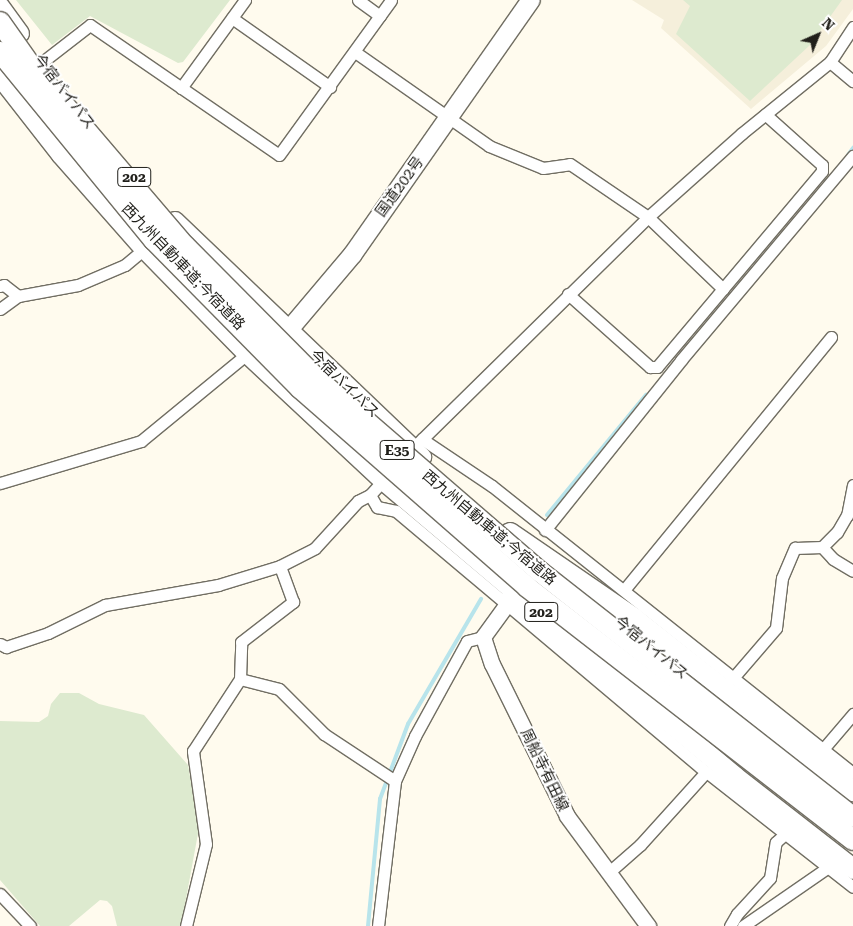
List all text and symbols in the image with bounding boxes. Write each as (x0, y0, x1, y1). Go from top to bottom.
north arrow (793, 10, 843, 60)
text: N (819, 15, 838, 34)
street label: 今宿バイパス (29, 51, 99, 133)
street label: 国道202号 (372, 153, 428, 221)
road number: 202 (116, 166, 152, 188)
street label: 西九州自動車道;今宿道路 (118, 200, 248, 334)
street label: 今宿バイパス (305, 346, 383, 422)
road number: E35 (380, 438, 414, 462)
street label: 西九州自動車道;今宿道路 (418, 467, 560, 589)
road number: 202 (524, 600, 558, 624)
street label: 今宿バイパス (610, 613, 692, 683)
street label: 周船寺有田線 (516, 726, 572, 814)

